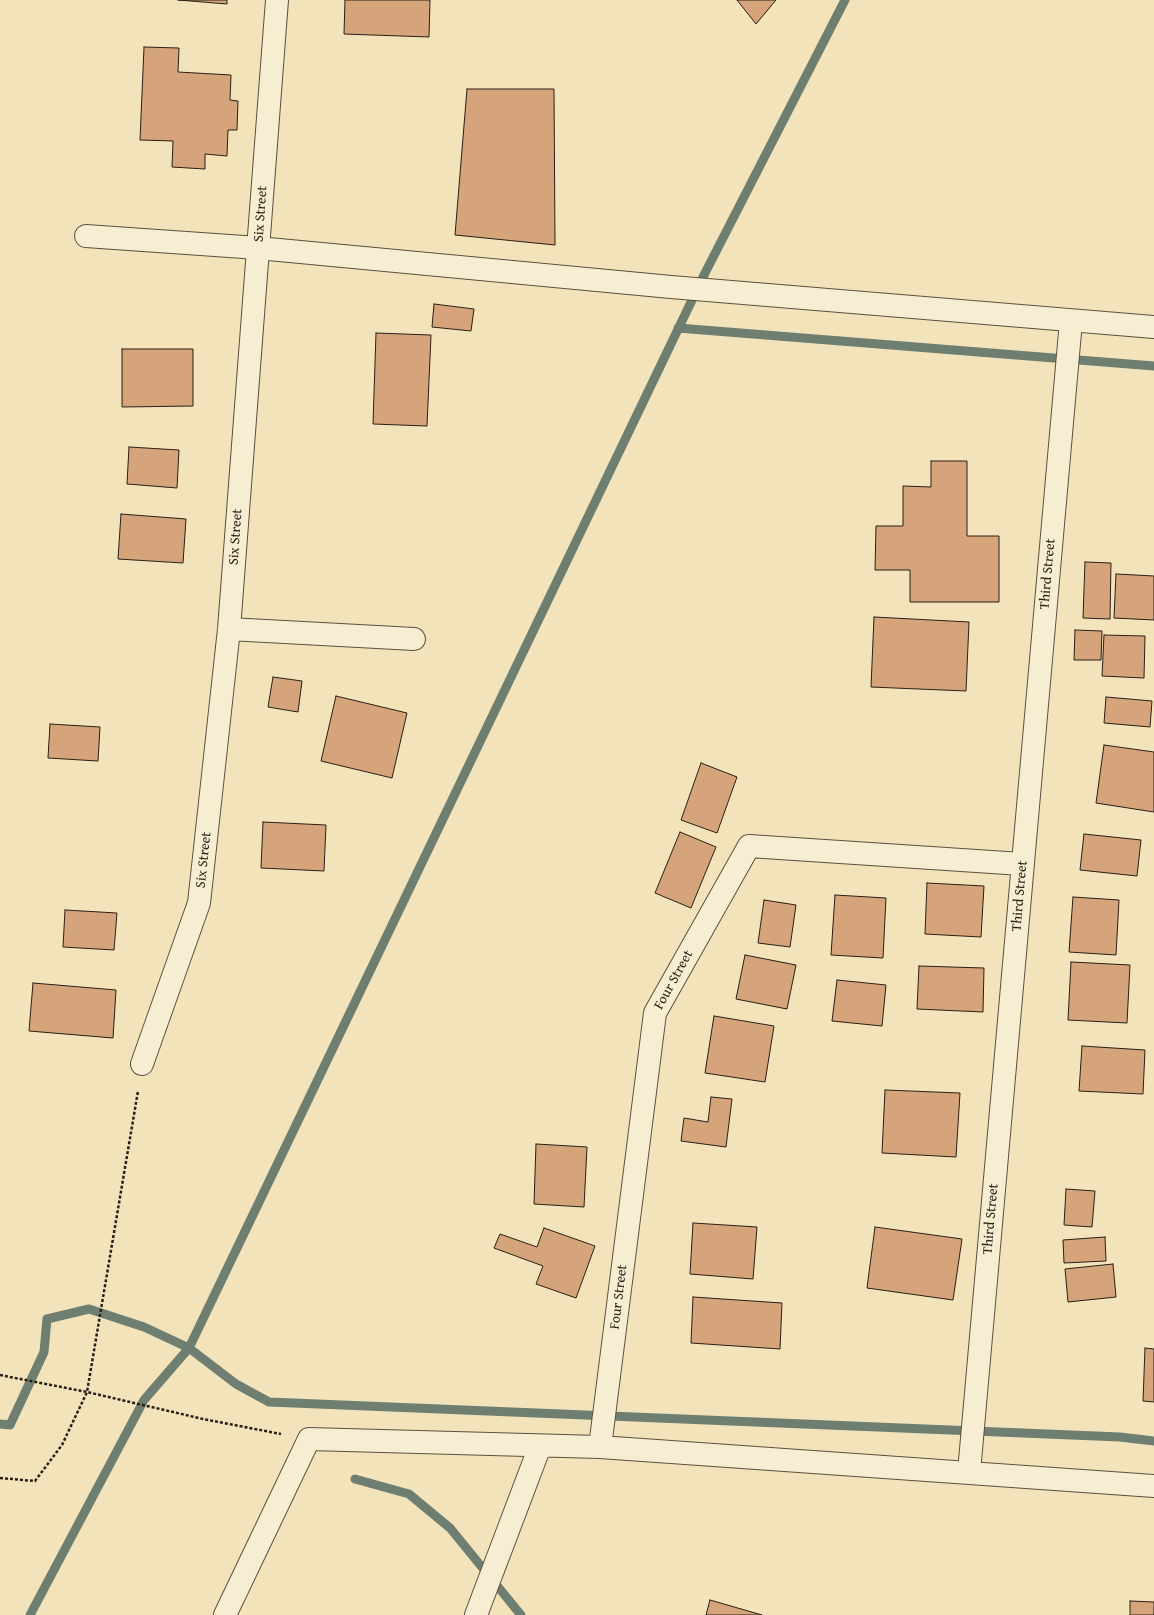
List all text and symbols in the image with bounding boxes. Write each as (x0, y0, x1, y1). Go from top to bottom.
street label: Six Street (251, 185, 271, 243)
street label: Six Street (226, 508, 246, 566)
street label: Third Street (1037, 538, 1059, 610)
street label: Six Street (193, 831, 215, 889)
street label: Third Street (1009, 860, 1031, 932)
street label: Four Street (651, 947, 697, 1013)
street label: Third Street (980, 1183, 1002, 1255)
street label: Four Street (607, 1264, 631, 1330)

